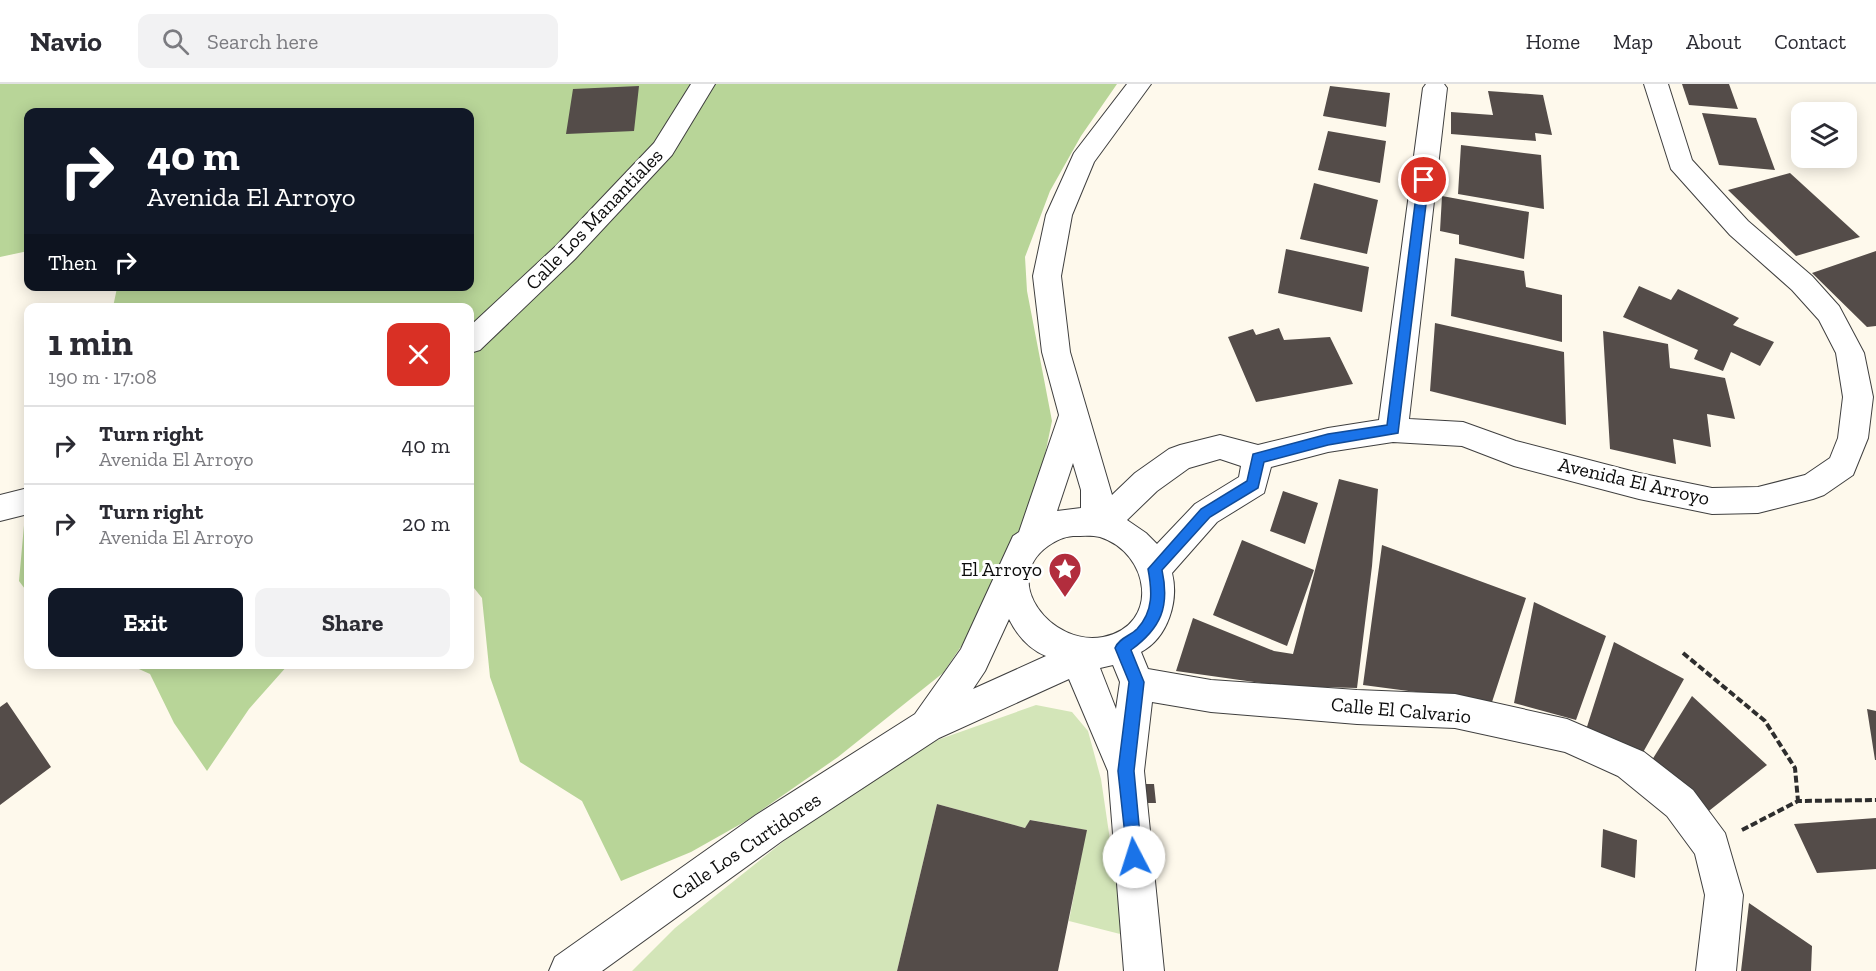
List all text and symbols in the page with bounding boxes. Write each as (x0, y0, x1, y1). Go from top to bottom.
search box (138, 14, 558, 68)
text: Navio (30, 25, 102, 58)
icon: search (159, 25, 192, 58)
text: Search here (207, 28, 318, 55)
text: Home (1526, 29, 1580, 54)
text: Map (1613, 29, 1653, 54)
text: About (1686, 29, 1741, 54)
text: Contact (1774, 29, 1846, 54)
map controls (1791, 102, 1857, 168)
button: layers (1791, 102, 1857, 168)
text: 40 m (147, 130, 240, 181)
icon: right (48, 132, 126, 210)
street label: Calle Los Manantiales (520, 143, 668, 295)
pin (1398, 154, 1449, 205)
icon: arrive (1407, 163, 1440, 196)
text: Avenida El Arroyo (147, 181, 356, 213)
icon: right (109, 246, 142, 279)
text: Then (48, 249, 97, 276)
text: 1 min (48, 321, 133, 364)
button: close (387, 323, 450, 386)
text: 190 m · 17:08 (48, 365, 157, 389)
text: Turn right (99, 420, 203, 447)
icon: right (48, 429, 81, 462)
text: 40 m (401, 432, 450, 459)
text: Avenida El Arroyo (99, 447, 253, 471)
street label: Avenida El Arroyo (1556, 452, 1712, 510)
text: Turn right (99, 498, 203, 525)
icon: right (48, 507, 81, 540)
text: 20 m (402, 510, 450, 537)
text: Avenida El Arroyo (99, 525, 253, 549)
place icon: El Arroyo (1047, 551, 1083, 598)
place label: El Arroyo (961, 557, 1042, 581)
button: Exit (48, 588, 243, 657)
button: Share (255, 588, 450, 657)
street label: Calle El Calvario (1330, 692, 1472, 728)
street label: Calle Los Curtidores (667, 787, 825, 905)
position arrow (1102, 825, 1166, 889)

